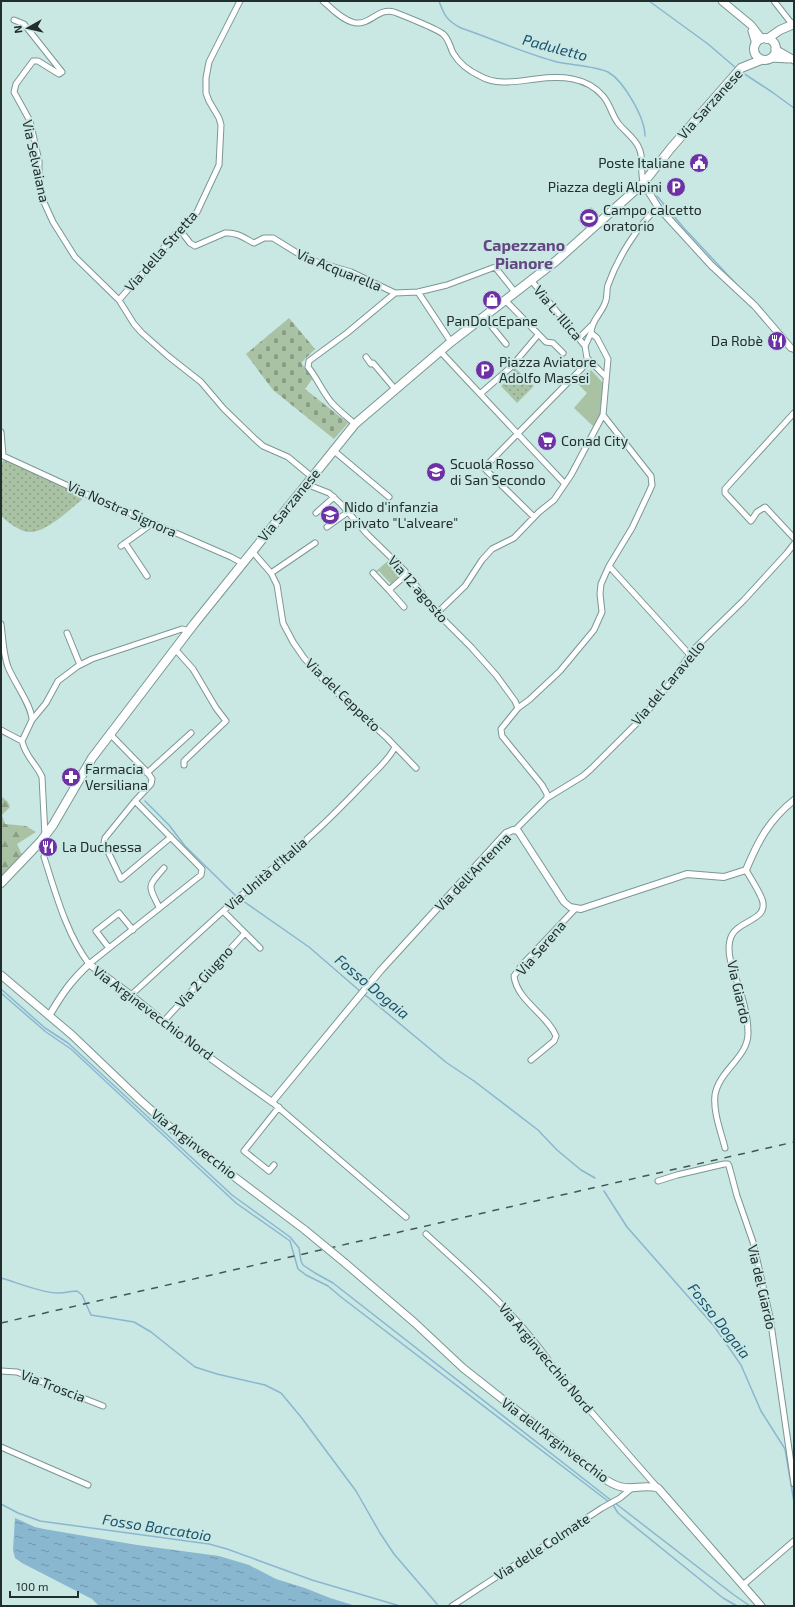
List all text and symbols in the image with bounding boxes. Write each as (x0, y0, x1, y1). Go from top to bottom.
north arrow (8, 8, 48, 48)
text: N (11, 25, 25, 34)
water label: Paduletto (521, 30, 590, 64)
street label: Via Sarzanese (674, 65, 746, 142)
street label: Via Selvaiana (19, 118, 54, 204)
public building icon: Poste Italiane (688, 152, 710, 174)
place label: Poste Italiane (598, 154, 685, 171)
parking icon: Piazza degli Alpini (665, 176, 687, 198)
place label: Piazza degli Alpini (548, 178, 662, 195)
place label: Campo calcetto oratorio (603, 201, 702, 234)
street label: Via della Stretta (121, 207, 200, 295)
sports icon: Campo calcetto oratorio (578, 207, 600, 229)
district label: Capezzano Pianore (483, 235, 565, 272)
street label: Via Acquarella (294, 245, 384, 294)
street label: Via L. Illica (531, 282, 586, 344)
shop icon: PanDolcEpane (481, 289, 503, 311)
place label: PanDolcEpane (446, 312, 538, 329)
restaurant icon: Da Robè (766, 330, 788, 352)
place label: Da Robè (711, 332, 763, 349)
place label: Piazza Aviatore Adolfo Massei (499, 353, 596, 386)
parking icon: Piazza Aviatore Adolfo Massei (474, 359, 496, 381)
supermarket icon: Conad City (536, 430, 558, 452)
place label: Conad City (561, 432, 629, 449)
place label: Scuola Rosso di San Secondo (450, 455, 546, 488)
school or university icon: Scuola Rosso di San Secondo (425, 461, 447, 483)
street label: Via Sarzanese (254, 465, 323, 545)
street label: Via Nostra Signora (65, 477, 180, 540)
place label: Nido d'infanzia privato "L'alveare" (344, 498, 458, 531)
school or university icon: Nido d'infanzia privato "L'alveare" (319, 504, 341, 526)
street label: Via 12 agosto (385, 552, 452, 626)
street label: Via del Caravello (627, 637, 708, 729)
street label: Via del Ceppeto (302, 655, 384, 735)
place label: Farmacia Versiliana (85, 760, 148, 793)
pharmacy icon: Farmacia Versiliana (60, 766, 82, 788)
street label: Via dell'Antenna (431, 829, 514, 914)
street label: Via Unità d'Italia (221, 833, 310, 914)
restaurant icon: La Duchessa (37, 836, 59, 858)
place label: La Duchessa (62, 838, 142, 855)
street label: Via Serena (512, 917, 569, 979)
street label: Via 2 Giugno (171, 942, 236, 1011)
water label: Fosso Dogaia (332, 950, 413, 1022)
street label: Via Giardo (724, 959, 755, 1025)
street label: Via Arginevecchio Nord (90, 962, 217, 1063)
street label: Via Arginvecchio (148, 1105, 241, 1182)
street label: Via del Giardo (744, 1243, 781, 1331)
water label: Fosso Dogaia (685, 1279, 755, 1362)
street label: Via Arginvecchio Nord (495, 1299, 597, 1416)
street label: Via Troscia (18, 1365, 88, 1406)
street label: Via dell'Arginvecchio (498, 1394, 613, 1486)
water label: Fosso Baccatoio (101, 1509, 213, 1545)
street label: Via delle Colmate (491, 1509, 593, 1584)
scale bar (10, 1573, 78, 1599)
text: 100 m (16, 1579, 48, 1593)

